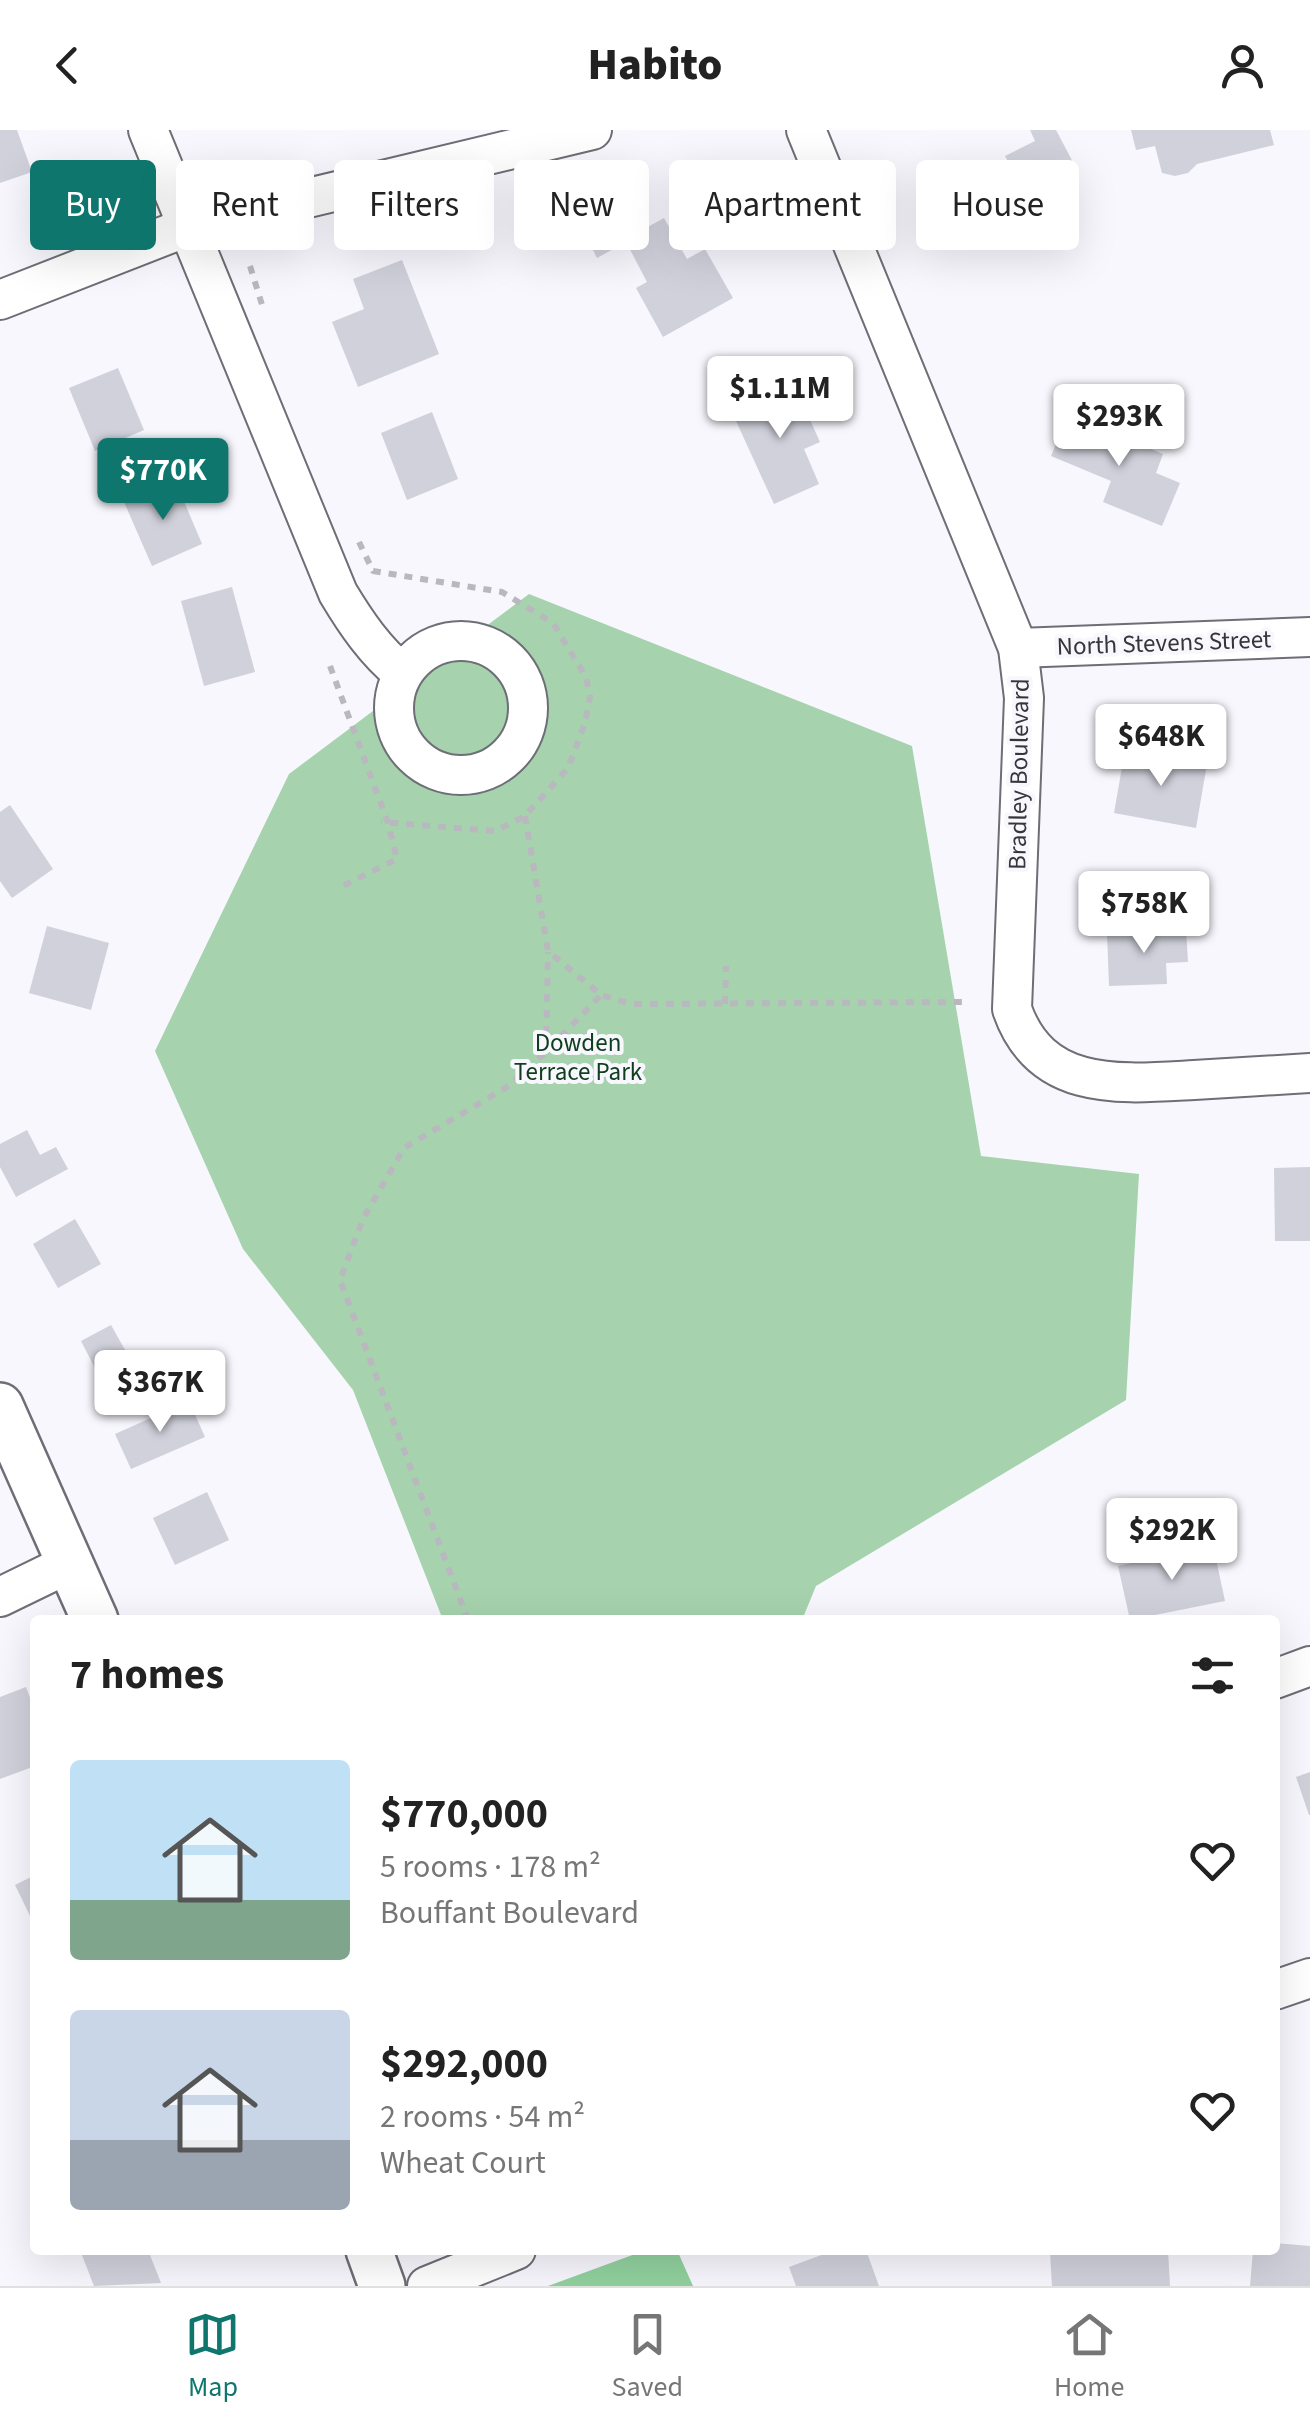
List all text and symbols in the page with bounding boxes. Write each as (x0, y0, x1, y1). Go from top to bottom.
text: Habito (588, 33, 722, 97)
icon: back (40, 38, 95, 93)
icon: person (1215, 38, 1270, 93)
chip: Buy (30, 160, 156, 250)
chip: Rent (176, 160, 314, 250)
chip: Filters (334, 160, 494, 250)
chip: New (514, 160, 649, 250)
chip: Apartment (669, 160, 896, 250)
chip: House (916, 160, 1079, 250)
pin: $1.11M (699, 356, 861, 441)
text: $1.11M (729, 365, 831, 411)
pin: $293K (1049, 384, 1189, 469)
text: $293K (1075, 393, 1163, 439)
pin: $770K (93, 438, 233, 523)
text: $770K (119, 447, 207, 493)
street label: North Stevens Street (1056, 621, 1272, 665)
street label: Bradley Boulevard (999, 678, 1039, 870)
pin: $648K (1091, 704, 1231, 789)
text: $648K (1117, 713, 1205, 759)
pin: $758K (1074, 871, 1214, 956)
text: $758K (1100, 880, 1188, 926)
park label: Dowden Terrace Park (514, 1025, 643, 1090)
pin: $367K (90, 1350, 230, 1435)
text: $367K (116, 1359, 204, 1405)
pin: $292K (1102, 1498, 1242, 1583)
text: $292K (1128, 1507, 1216, 1553)
text: 7 homes (70, 1645, 224, 1705)
icon: filters (1185, 1648, 1240, 1703)
text: $770,000 (380, 1784, 548, 1844)
icon: home (150, 1800, 270, 1920)
icon: heart (1185, 1833, 1240, 1888)
text: 5 rooms · 178 m² (380, 1844, 601, 1890)
text: Bouffant Boulevard (380, 1890, 639, 1936)
text: $292,000 (380, 2034, 548, 2094)
icon: home (150, 2050, 270, 2170)
icon: heart (1185, 2083, 1240, 2138)
text: 2 rooms · 54 m² (380, 2094, 585, 2140)
text: Wheat Court (380, 2140, 546, 2186)
tab: Map (185, 2307, 240, 2407)
tab: Saved (611, 2307, 683, 2407)
tab: Home (1054, 2307, 1124, 2407)

